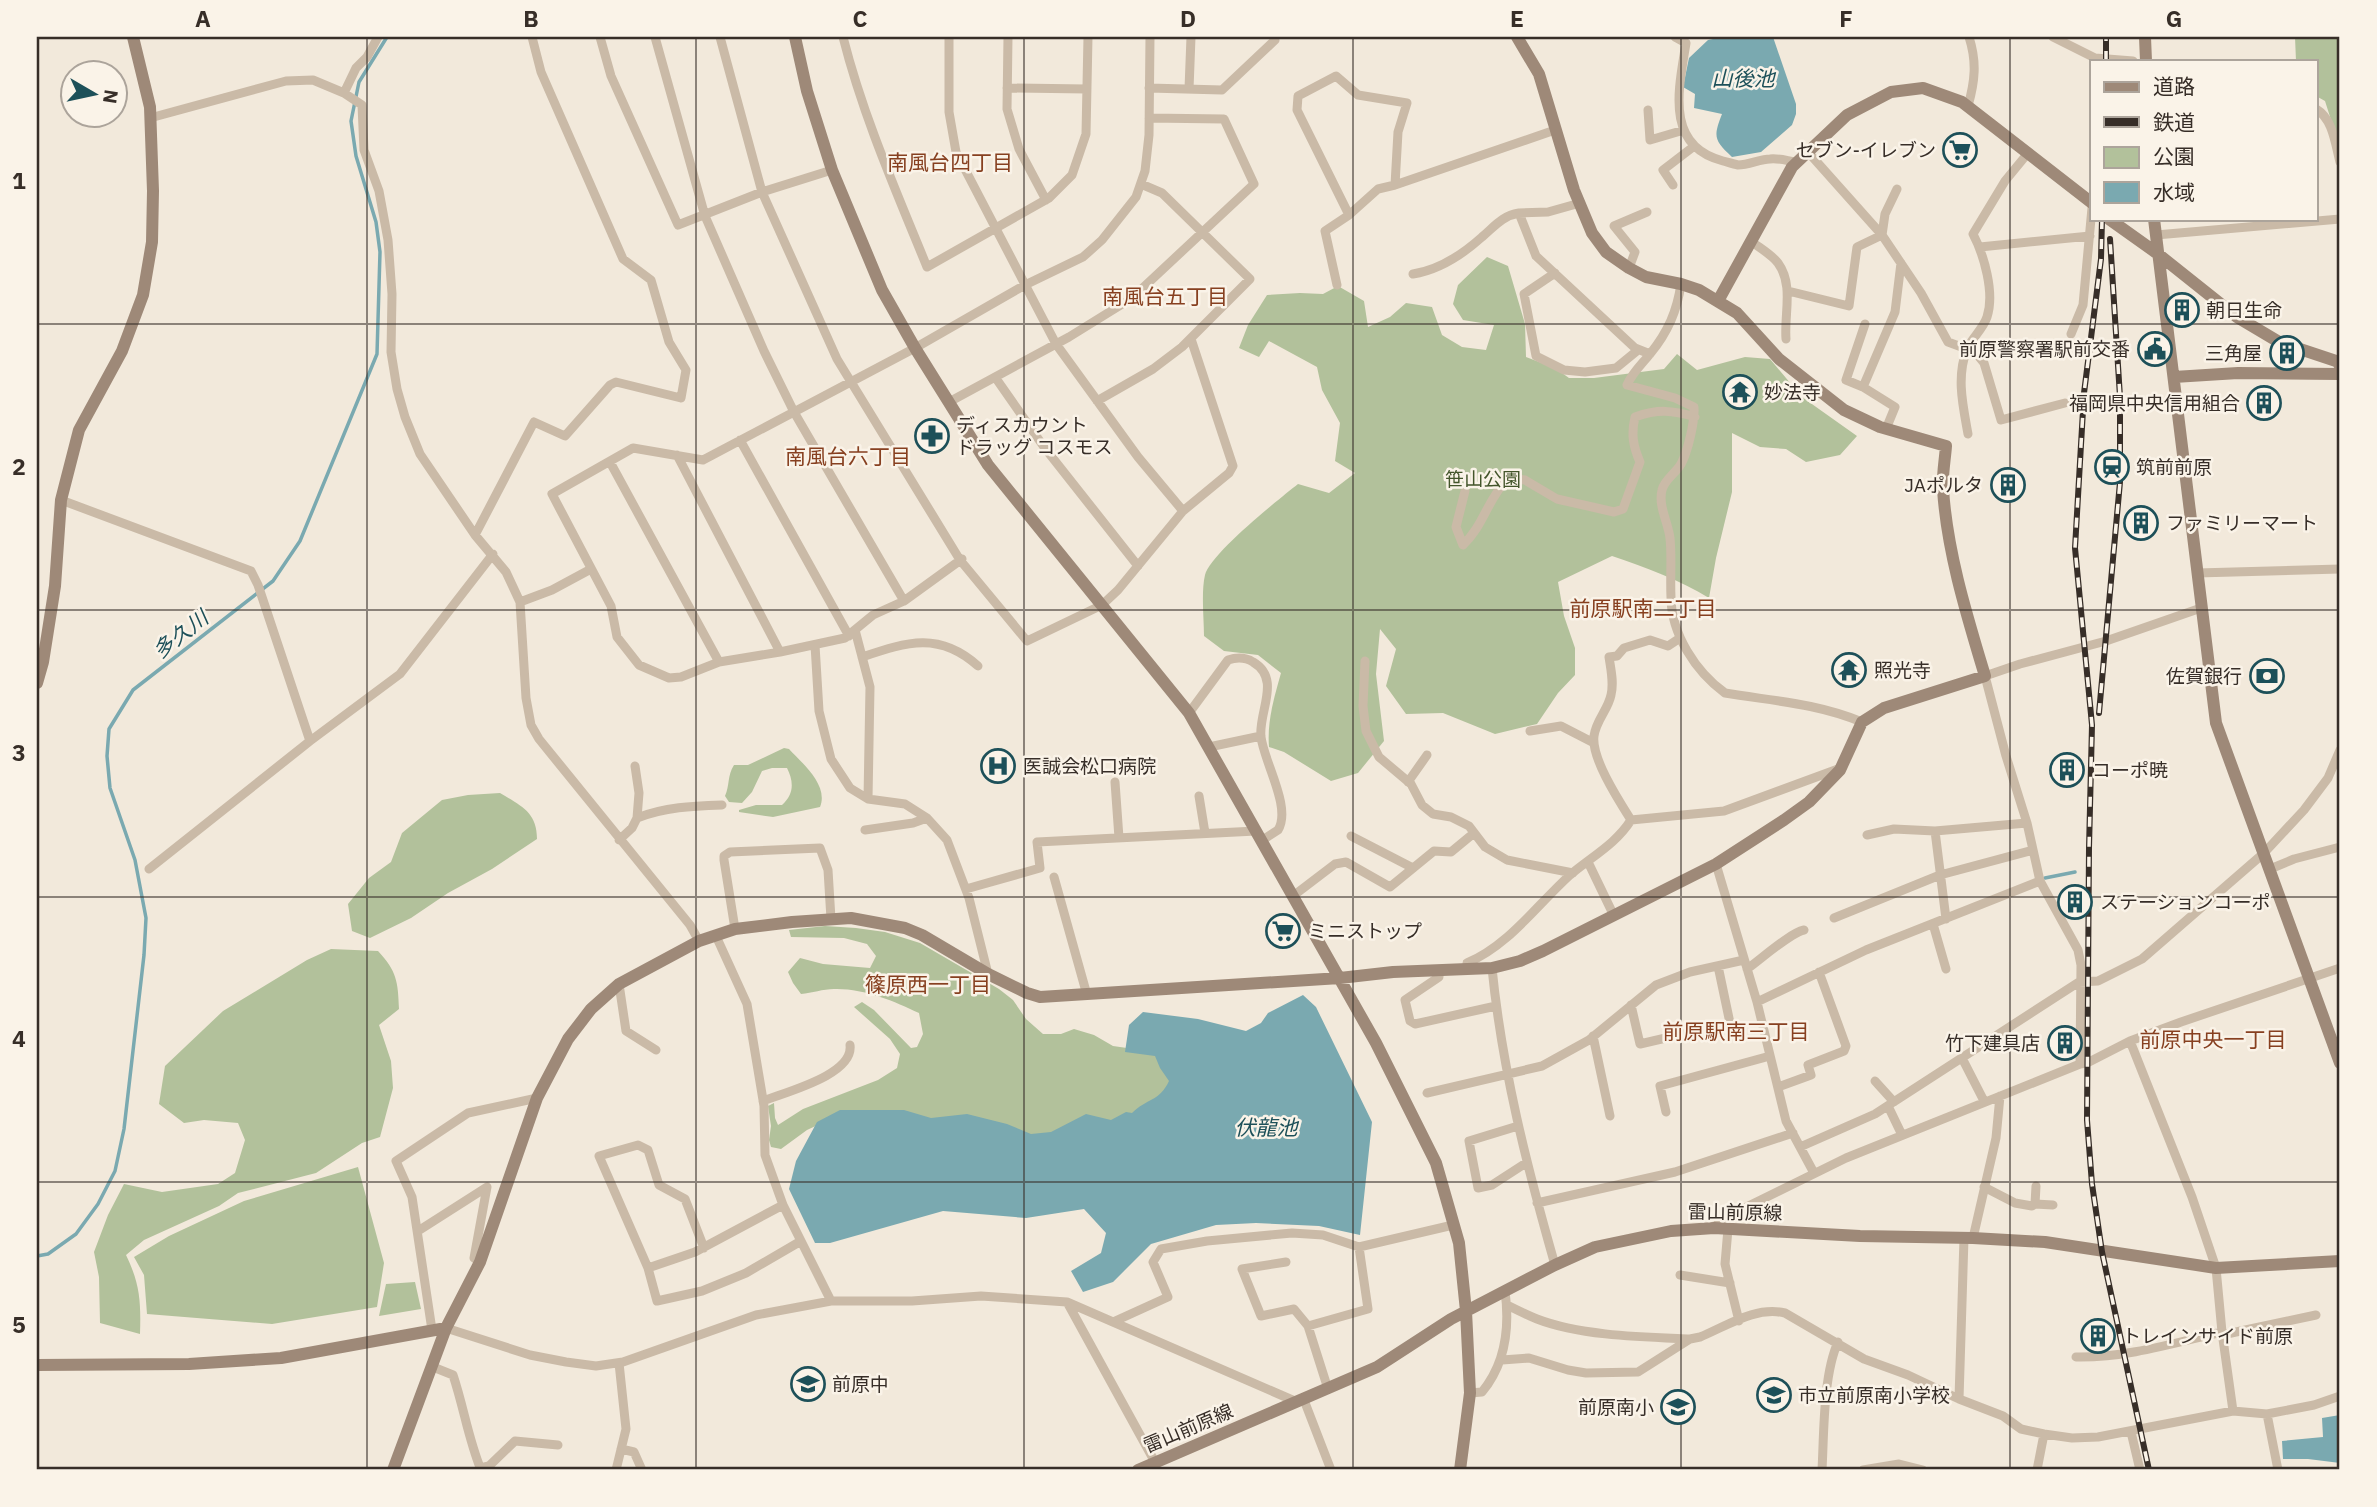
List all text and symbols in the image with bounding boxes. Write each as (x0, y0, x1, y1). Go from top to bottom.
text: A (195, 3, 211, 33)
text: B (523, 3, 539, 33)
text: C (853, 3, 868, 33)
text: D (1180, 3, 1196, 33)
text: E (1510, 3, 1524, 33)
text: F (1839, 3, 1853, 33)
text: G (2166, 3, 2182, 33)
north arrow (60, 60, 130, 130)
legend (2090, 60, 2318, 220)
water label: 山後池 (1712, 64, 1776, 92)
text: 道路 (2153, 72, 2195, 100)
text: N (98, 88, 124, 105)
text: 鉄道 (2153, 108, 2195, 136)
supermarket icon: セブン-イレブン (1941, 131, 1979, 169)
place label: セブン-イレブン (1795, 138, 1936, 162)
text: 公園 (2153, 142, 2195, 170)
district label: 南風台四丁目 (887, 148, 1013, 176)
text: 1 (12, 165, 26, 195)
text: 水域 (2153, 178, 2195, 206)
district label: 南風台五丁目 (1102, 282, 1228, 310)
building icon: 朝日生命 (2163, 291, 2201, 329)
place label: 朝日生命 (2206, 298, 2282, 322)
public building icon: 前原警察署駅前交番 (2136, 330, 2174, 368)
building icon: 三角屋 (2268, 334, 2306, 372)
place label: 前原警察署駅前交番 (1959, 337, 2130, 361)
place label: 三角屋 (2205, 341, 2262, 365)
temple icon: 妙法寺 (1721, 373, 1759, 411)
place label: 妙法寺 (1764, 380, 1821, 404)
building icon: 福岡県中央信用組合 (2245, 384, 2283, 422)
place label: 福岡県中央信用組合 (2069, 391, 2240, 415)
place label: ディスカウント ドラッグ コスモス (956, 413, 1113, 459)
pharmacy icon: ディスカウント ドラッグ コスモス (913, 417, 951, 455)
district label: 南風台六丁目 (785, 442, 911, 470)
station icon: 筑前前原 (2093, 448, 2131, 486)
text: 2 (12, 451, 26, 481)
place label: 筑前前原 (2136, 455, 2212, 479)
building icon: JAポルタ (1989, 466, 2027, 504)
park label: 笹山公園 (1445, 467, 1521, 491)
place label: JAポルタ (1904, 473, 1983, 497)
building icon: ファミリーマート (2122, 504, 2160, 542)
place label: ファミリーマート (2166, 511, 2318, 535)
district label: 前原駅南二丁目 (1570, 594, 1717, 622)
water label: 多久川 (147, 602, 215, 664)
temple icon: 照光寺 (1830, 651, 1868, 689)
bank icon: 佐賀銀行 (2248, 657, 2286, 695)
place label: 照光寺 (1874, 658, 1931, 682)
place label: 佐賀銀行 (2166, 664, 2242, 688)
text: 3 (12, 737, 26, 767)
hospital icon: 医誠会松口病院 (979, 747, 1017, 785)
building icon: コーポ暁 (2048, 751, 2086, 789)
place label: 医誠会松口病院 (1023, 754, 1156, 778)
place label: コーポ暁 (2092, 758, 2168, 782)
building icon: ステーションコーポ (2056, 883, 2094, 921)
place label: ステーションコーポ (2100, 890, 2271, 914)
supermarket icon: ミニストップ (1264, 912, 1302, 950)
place label: ミニストップ (1308, 919, 1422, 943)
district label: 篠原西一丁目 (865, 970, 991, 998)
district label: 前原駅南三丁目 (1663, 1017, 1810, 1045)
text: 4 (12, 1023, 26, 1053)
building icon: 竹下建具店 (2046, 1024, 2084, 1062)
district label: 前原中央一丁目 (2140, 1025, 2287, 1053)
place label: 竹下建具店 (1945, 1031, 2040, 1055)
water label: 伏龍池 (1235, 1113, 1299, 1141)
street label: 雷山前原線 (1687, 1199, 1783, 1225)
text: 5 (12, 1309, 26, 1339)
building icon: トレインサイド前原 (2079, 1317, 2117, 1355)
place label: トレインサイド前原 (2122, 1324, 2293, 1348)
school or university icon: 前原中 (789, 1365, 827, 1403)
place label: 前原中 (832, 1372, 889, 1396)
school or university icon: 市立前原南小学校 (1755, 1376, 1793, 1414)
place label: 市立前原南小学校 (1798, 1383, 1950, 1407)
school or university icon: 前原南小 (1659, 1388, 1697, 1426)
place label: 前原南小 (1578, 1395, 1654, 1419)
street label: 雷山前原線 (1140, 1398, 1236, 1458)

